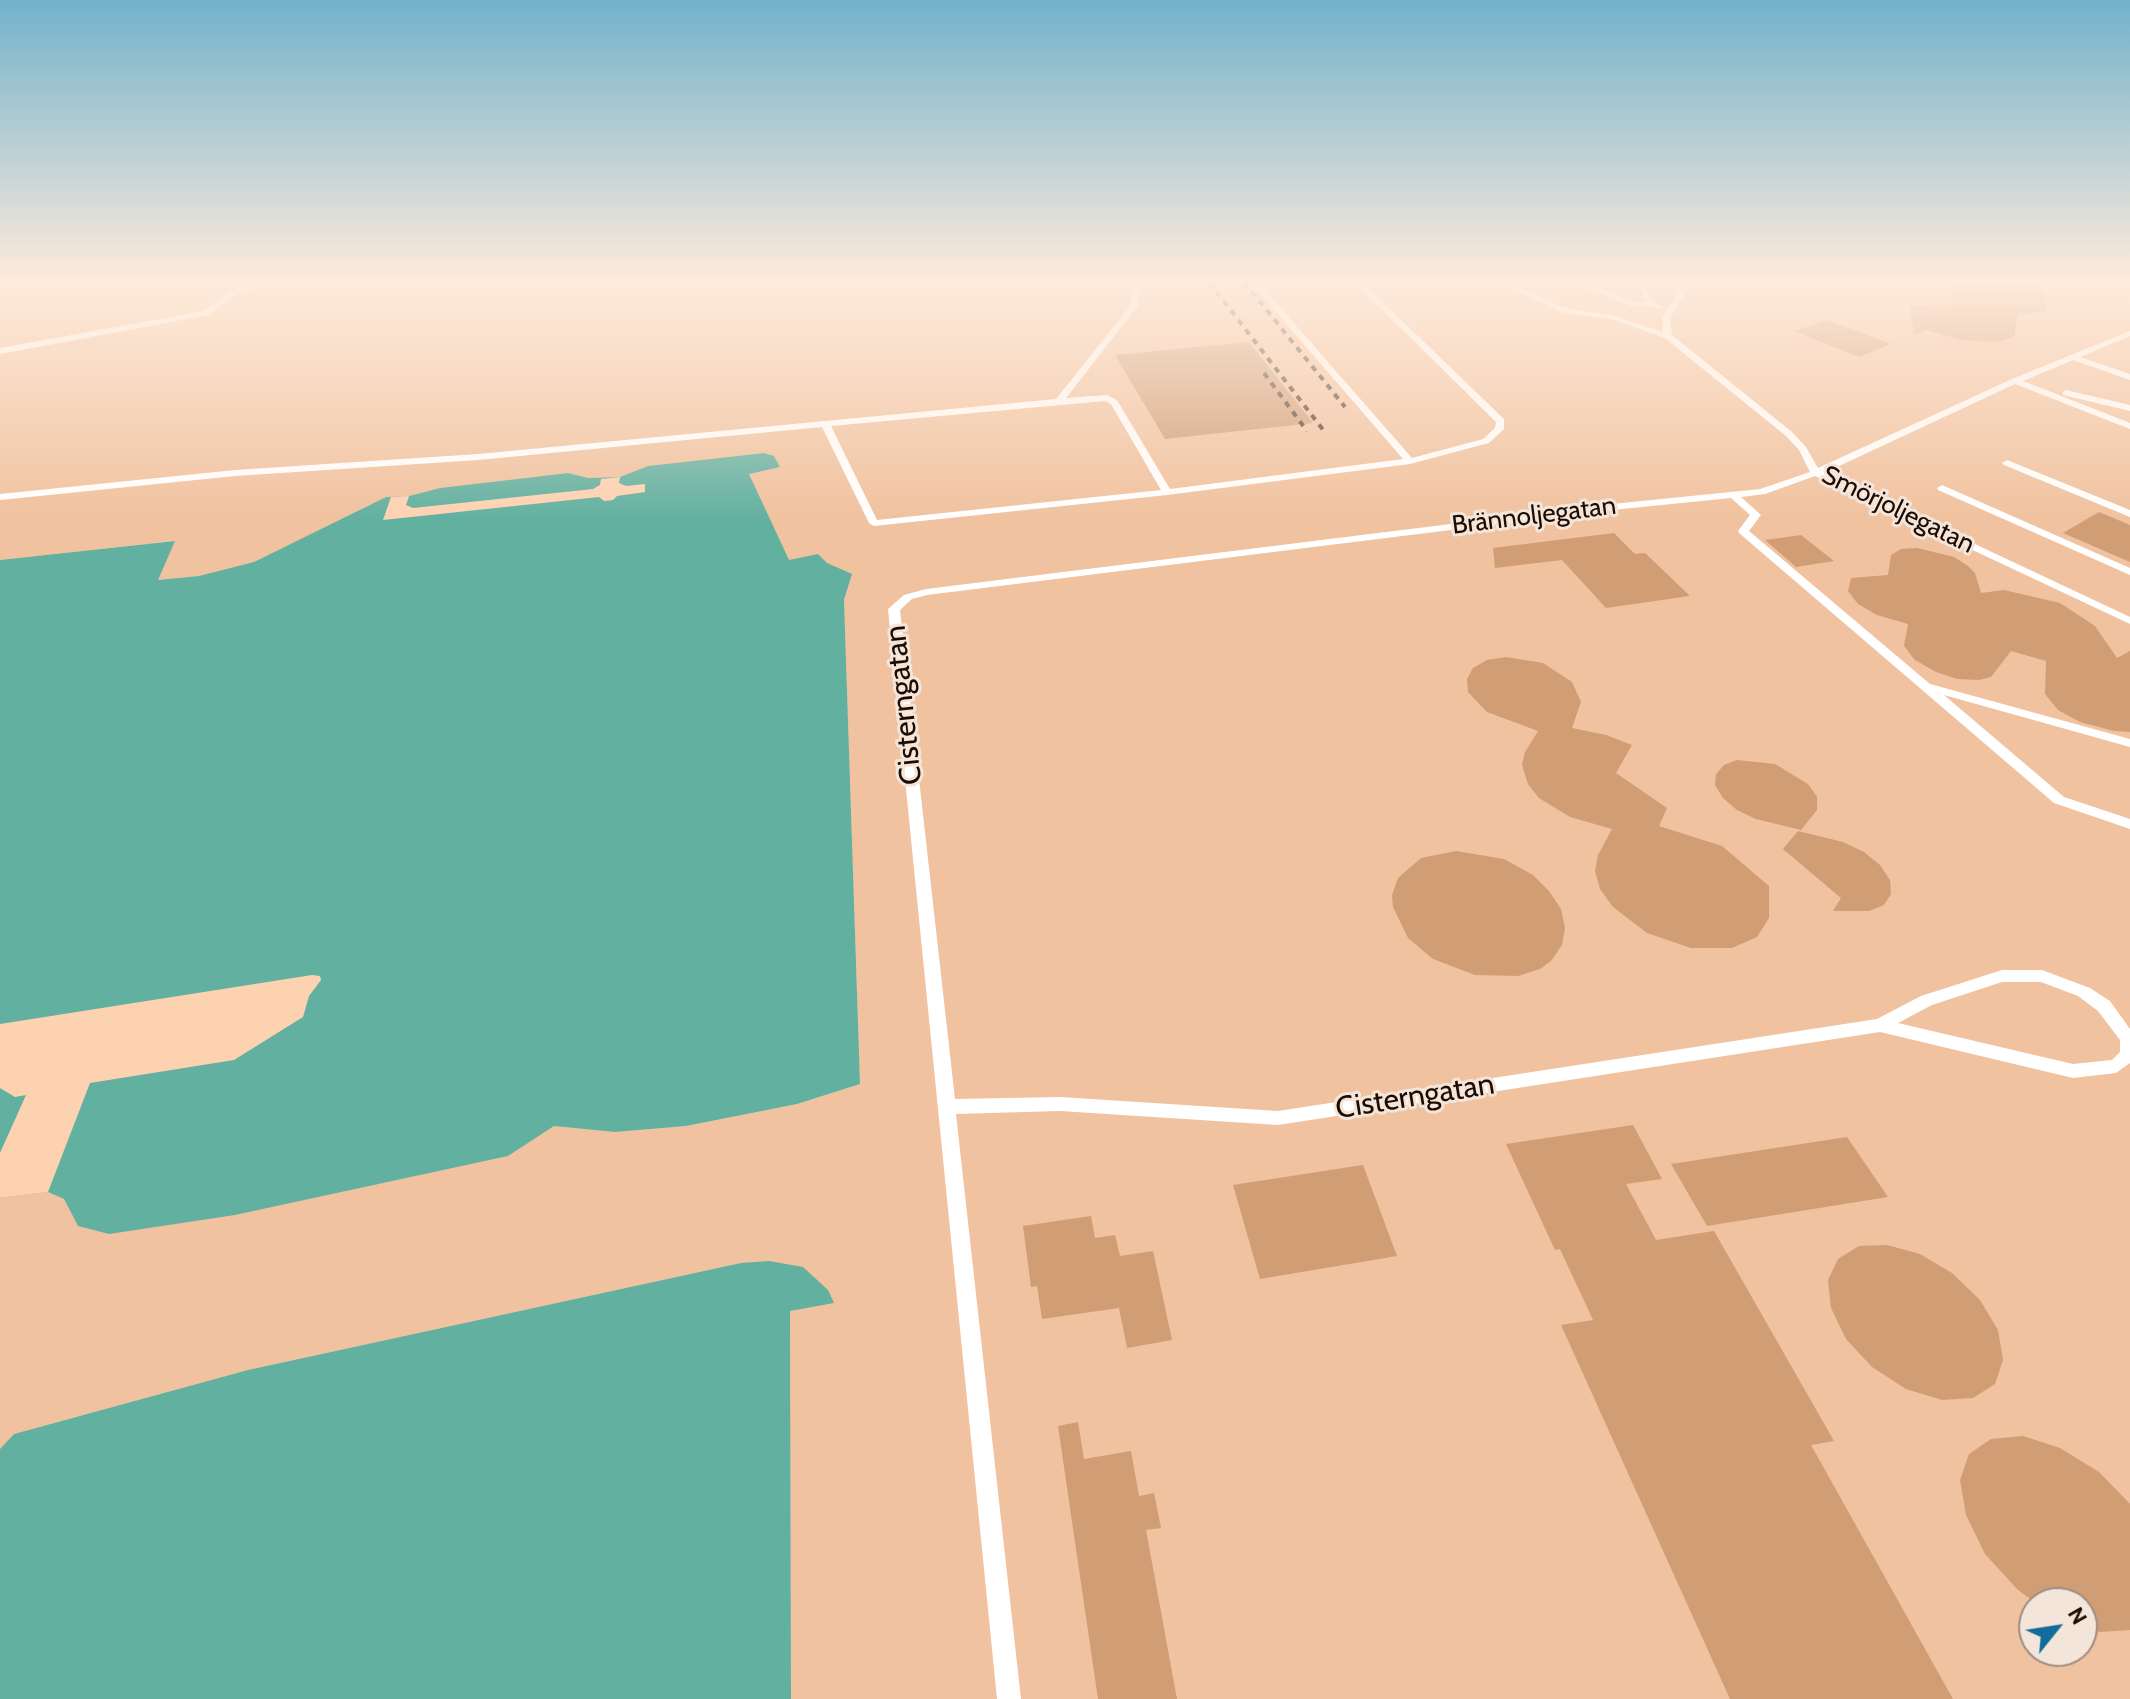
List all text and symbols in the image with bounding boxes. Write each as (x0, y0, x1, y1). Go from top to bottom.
street label: Smörjoljegatan (1817, 460, 1979, 560)
street label: Brännoljegatan (1450, 490, 1618, 542)
street label: Cisterngatan (878, 624, 930, 786)
street label: Cisterngatan (1333, 1067, 1497, 1127)
north arrow (2018, 1587, 2098, 1667)
text: N (2062, 1602, 2093, 1629)

